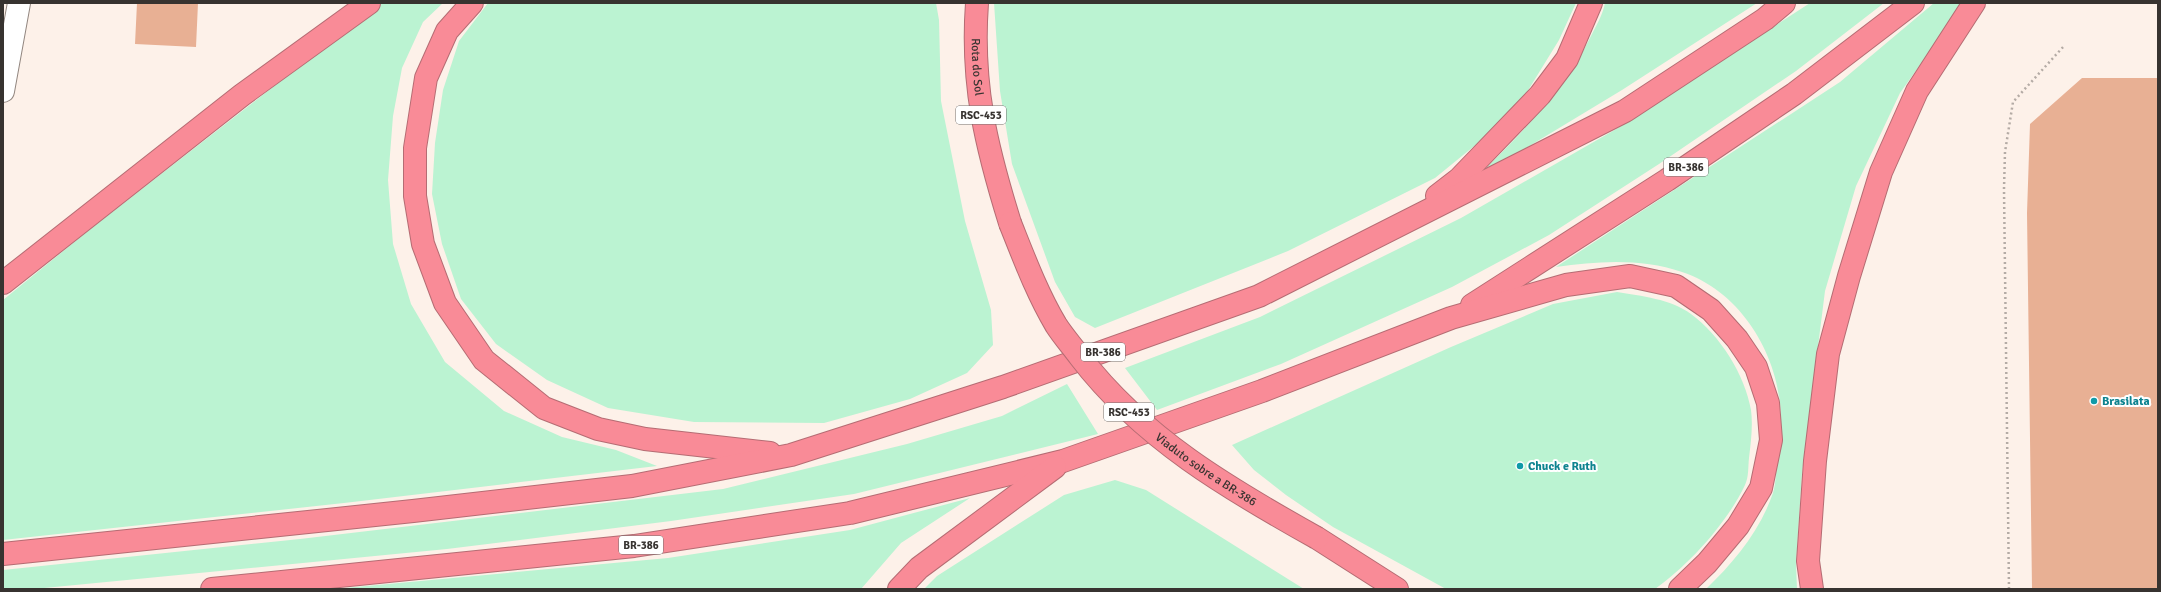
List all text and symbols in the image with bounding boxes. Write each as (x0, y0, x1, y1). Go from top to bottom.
street label: Rota do Sol (968, 38, 986, 97)
road number: RSC-453 (956, 106, 1006, 124)
road number: BR-386 (1664, 158, 1708, 176)
road number: BR-386 (1081, 343, 1125, 361)
place label: Brasilata (2102, 394, 2150, 409)
marker: Brasilata (2089, 396, 2099, 406)
road number: RSC-453 (1104, 403, 1154, 421)
street label: Viaduto sobre a BR-386 (1152, 430, 1259, 510)
place label: Chuck e Ruth (1528, 459, 1597, 474)
marker: Chuck e Ruth (1515, 461, 1525, 471)
road number: BR-386 (619, 536, 663, 554)

